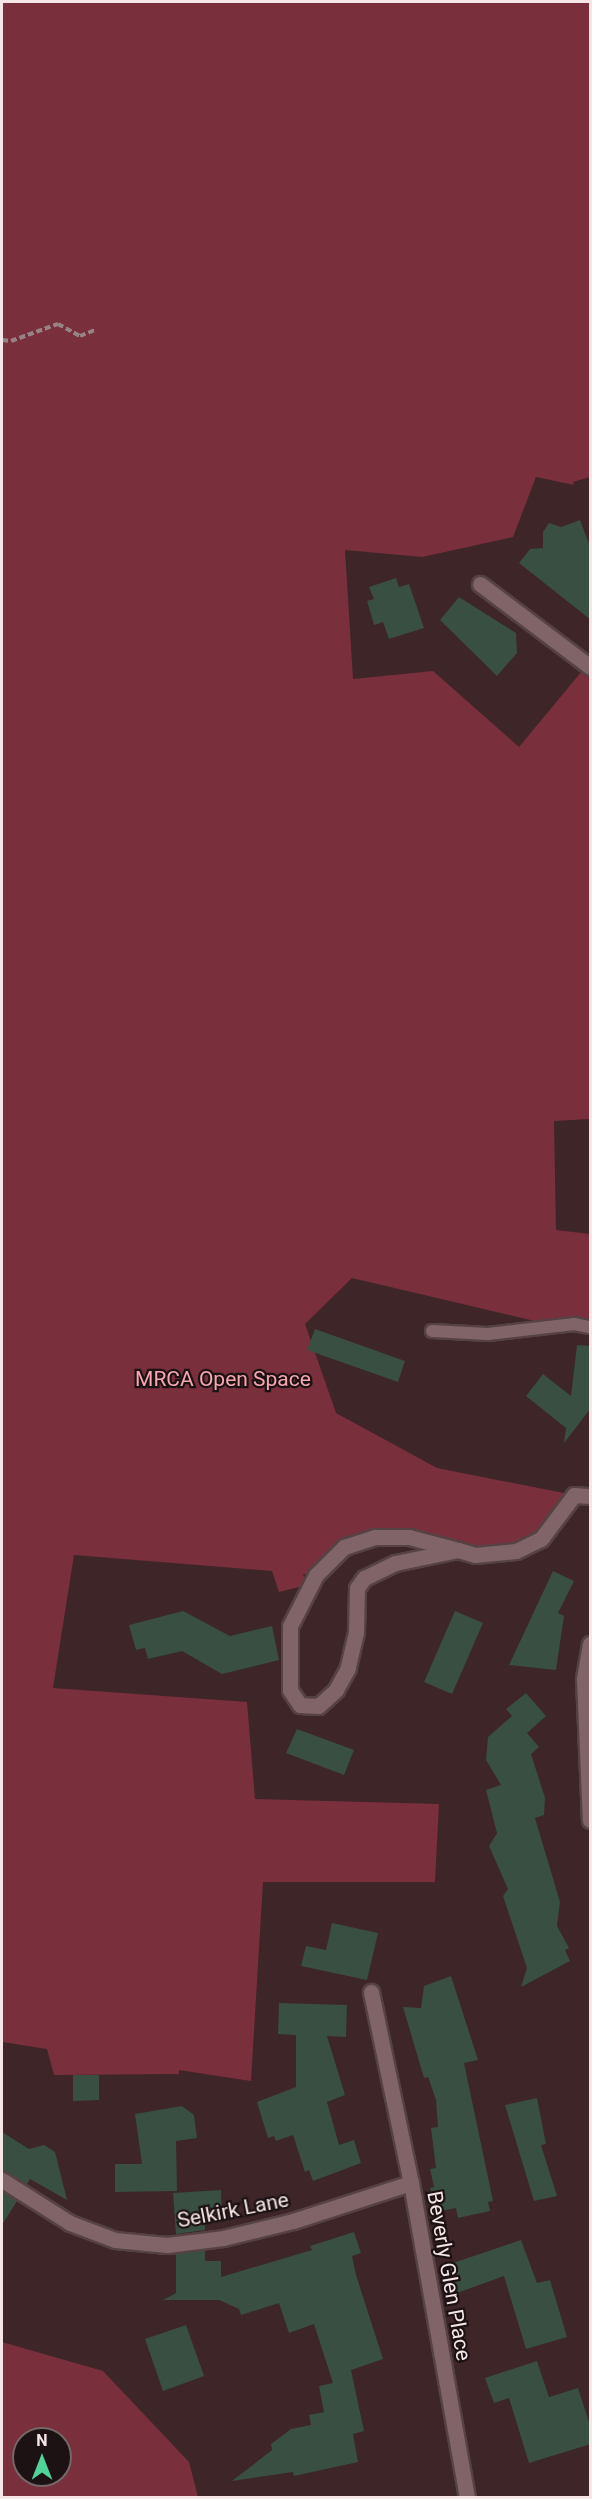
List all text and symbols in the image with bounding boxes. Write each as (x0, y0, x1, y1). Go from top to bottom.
park label: MRCA Open Space (135, 1366, 311, 1392)
street label: Selkirk Lane (175, 2187, 291, 2233)
street label: Beverly Glen Place (422, 2189, 476, 2363)
north arrow (12, 2427, 72, 2487)
text: N (36, 2431, 48, 2450)

